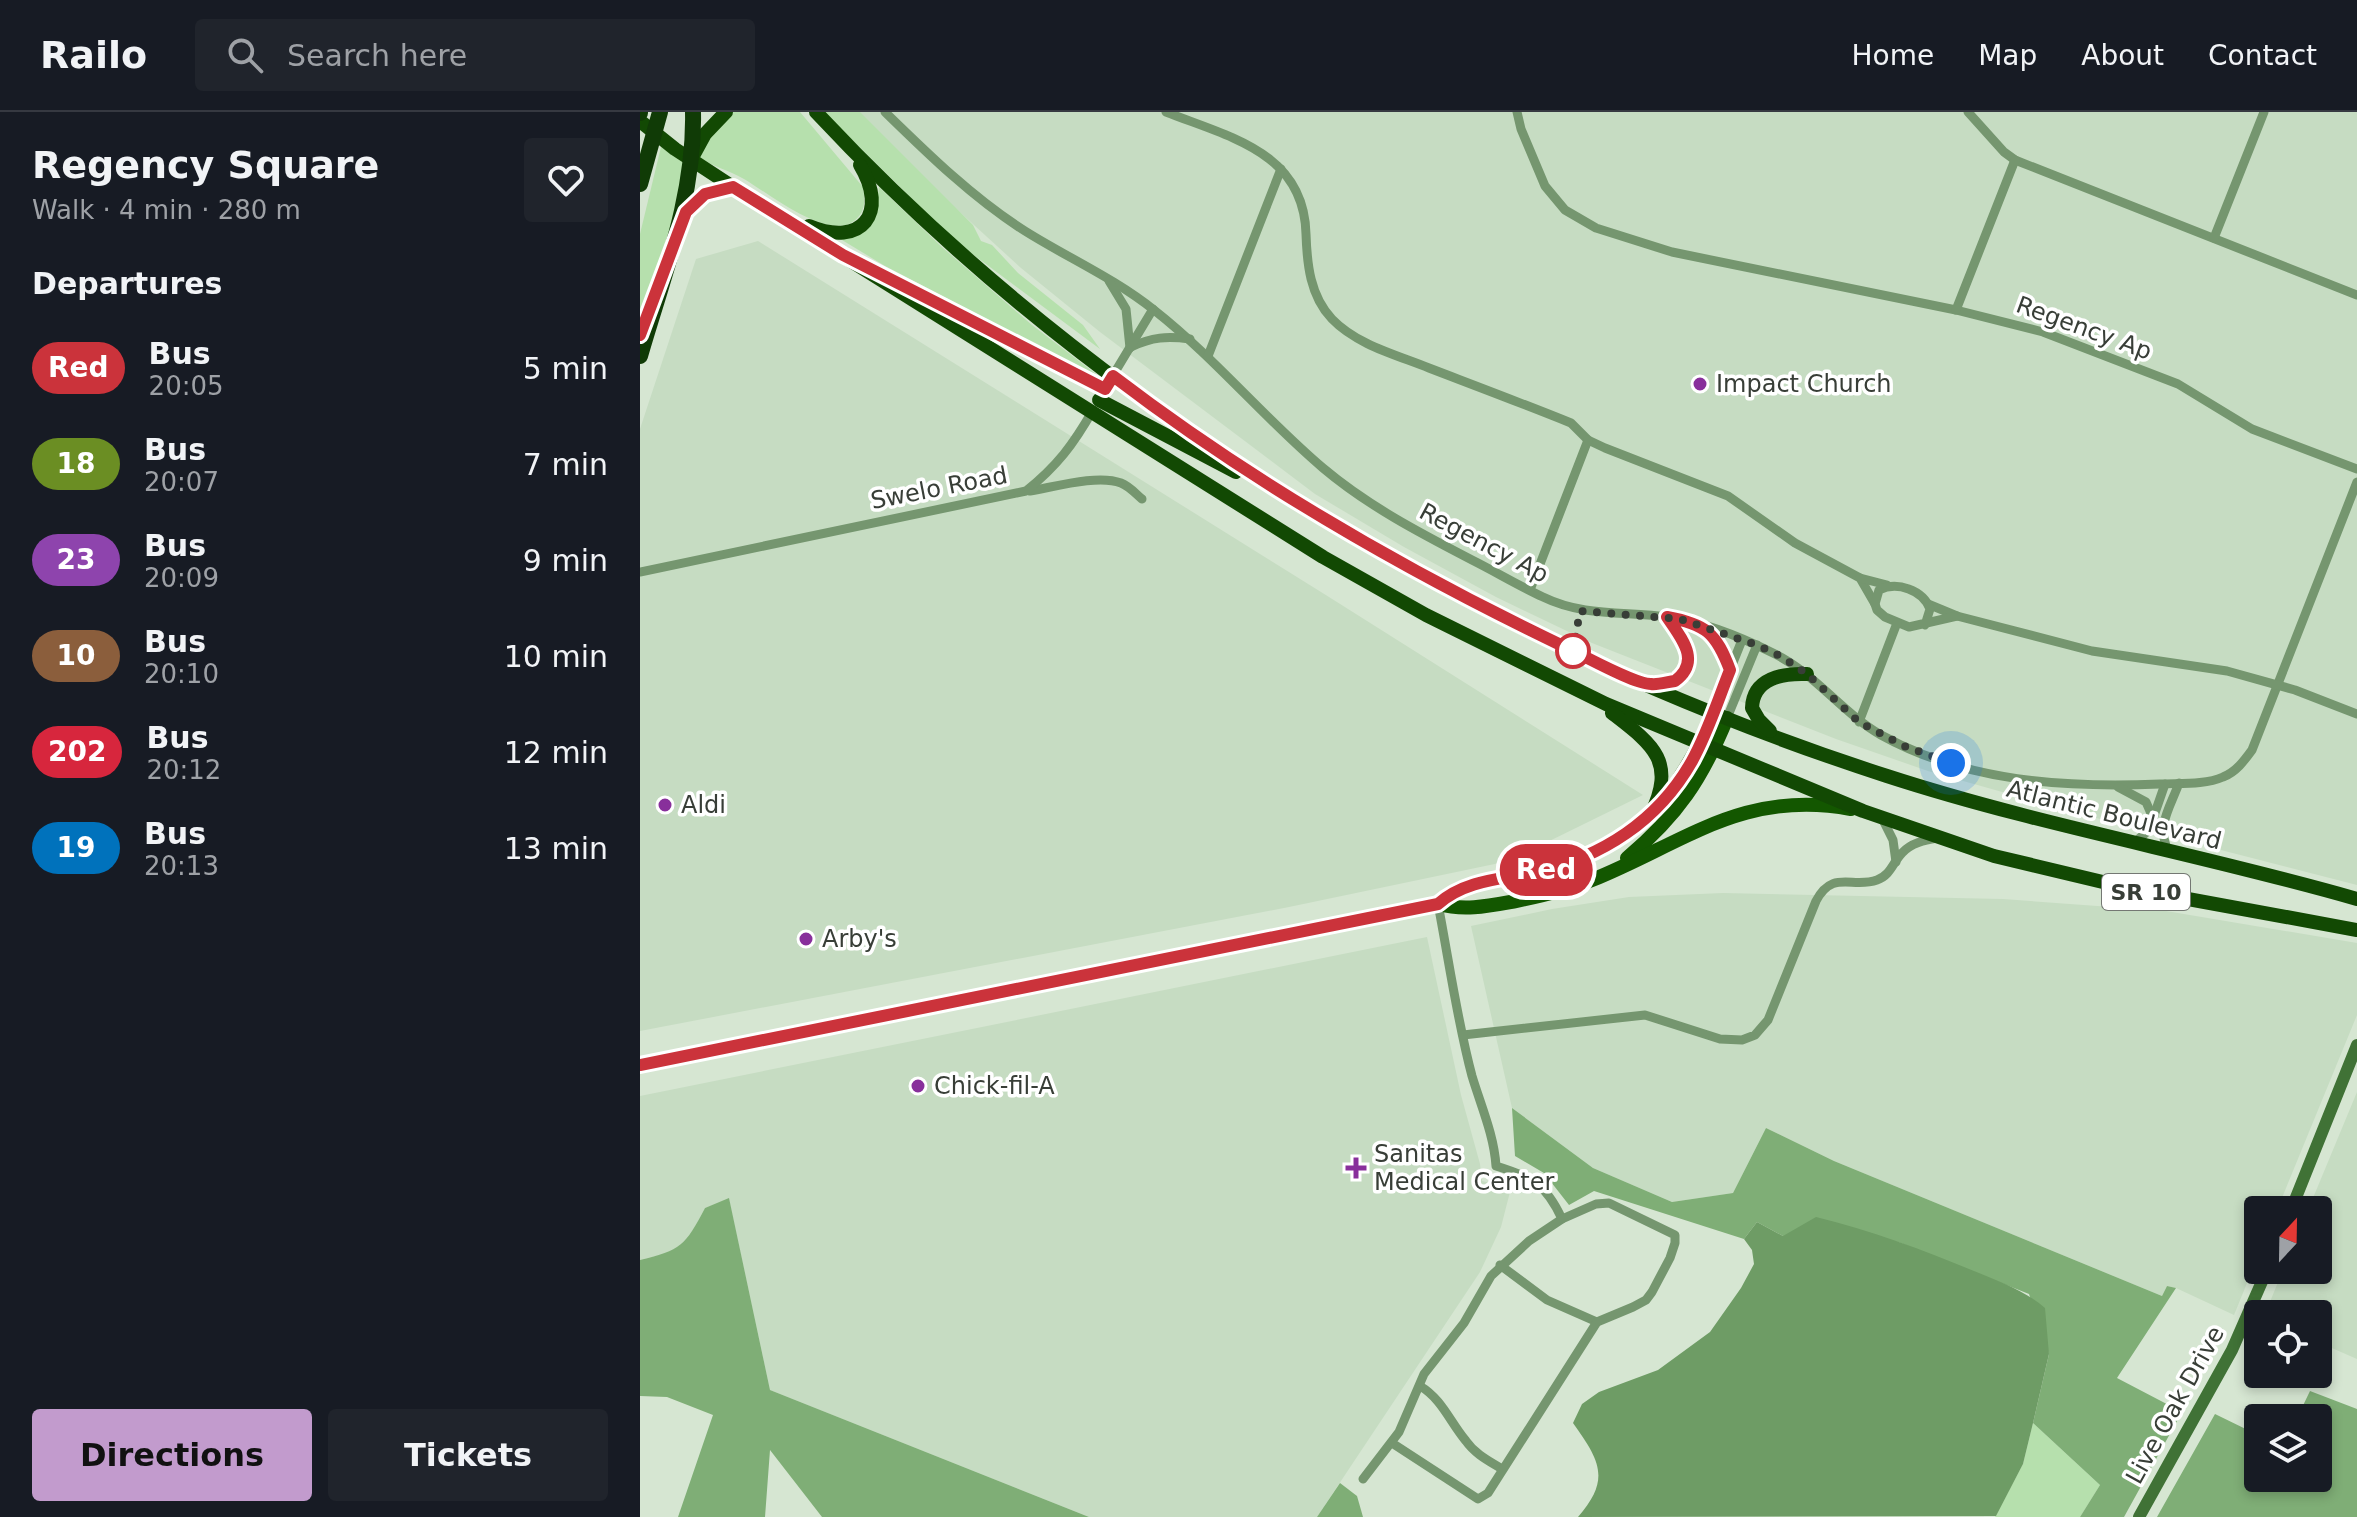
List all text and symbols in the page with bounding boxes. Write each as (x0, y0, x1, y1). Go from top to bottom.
search box (195, 19, 755, 91)
text: Railo (40, 33, 147, 77)
icon: search (223, 33, 267, 77)
text: Search here (287, 38, 467, 73)
text: Home (1851, 39, 1934, 72)
text: Map (1978, 39, 2037, 72)
text: About (2081, 39, 2164, 72)
text: Contact (2208, 39, 2317, 72)
button: heart (524, 138, 608, 222)
text: Regency Square (32, 143, 379, 187)
text: Walk · 4 min · 280 m (32, 195, 301, 225)
text: Departures (32, 266, 222, 301)
street label: Regency Ap (2012, 291, 2156, 365)
text: Bus (149, 336, 211, 371)
text: Red (48, 351, 109, 384)
text: 5 min (523, 351, 608, 386)
place label: Impact Church (1716, 370, 1892, 398)
text: 20:05 (149, 371, 224, 401)
marker: Impact Church (1691, 375, 1709, 393)
text: Bus (144, 432, 206, 467)
text: 18 (57, 447, 95, 480)
text: 7 min (523, 447, 608, 482)
street label: Swelo Road (868, 461, 1010, 515)
text: 20:07 (144, 467, 219, 497)
street label: Regency Ap (1415, 497, 1553, 589)
text: Bus (144, 528, 206, 563)
text: 23 (57, 543, 95, 576)
text: 9 min (523, 543, 608, 578)
text: 20:09 (144, 563, 219, 593)
text: Bus (144, 624, 206, 659)
unlabelled marker (1556, 634, 1590, 668)
text: 10 (57, 639, 95, 672)
text: 10 min (504, 639, 608, 674)
text: 20:10 (144, 659, 219, 689)
text: Bus (146, 720, 209, 755)
text: 202 (48, 735, 106, 768)
text: 12 min (504, 735, 608, 770)
your location (1931, 743, 1971, 783)
text: 20:12 (146, 755, 221, 785)
street label: Atlantic Boulevard (2004, 775, 2224, 855)
place label: Aldi (681, 791, 726, 819)
marker: Aldi (656, 796, 674, 814)
text: Bus (144, 816, 206, 851)
text: 19 (57, 831, 95, 864)
text: 13 min (504, 831, 608, 866)
line badge: Red (1500, 844, 1592, 896)
text: 20:13 (144, 851, 219, 881)
text: Red (1516, 853, 1576, 886)
road number: SR 10 (2102, 874, 2190, 910)
place label: Arby's (822, 925, 897, 953)
marker: Arby's (797, 930, 815, 948)
place label: Chick-fil-A (934, 1072, 1055, 1100)
marker: Chick-fil-A (909, 1077, 927, 1095)
place label: Sanitas Medical Center (1374, 1140, 1554, 1196)
marker: Sanitas Medical Center (1345, 1157, 1367, 1179)
north arrow (2244, 1196, 2332, 1284)
map controls (2244, 1196, 2332, 1492)
button: locate (2244, 1300, 2332, 1388)
street label: Live Oak Drive (2120, 1321, 2230, 1489)
button: layers (2244, 1404, 2332, 1492)
button: Directions (32, 1409, 312, 1501)
button: Tickets (328, 1409, 608, 1501)

